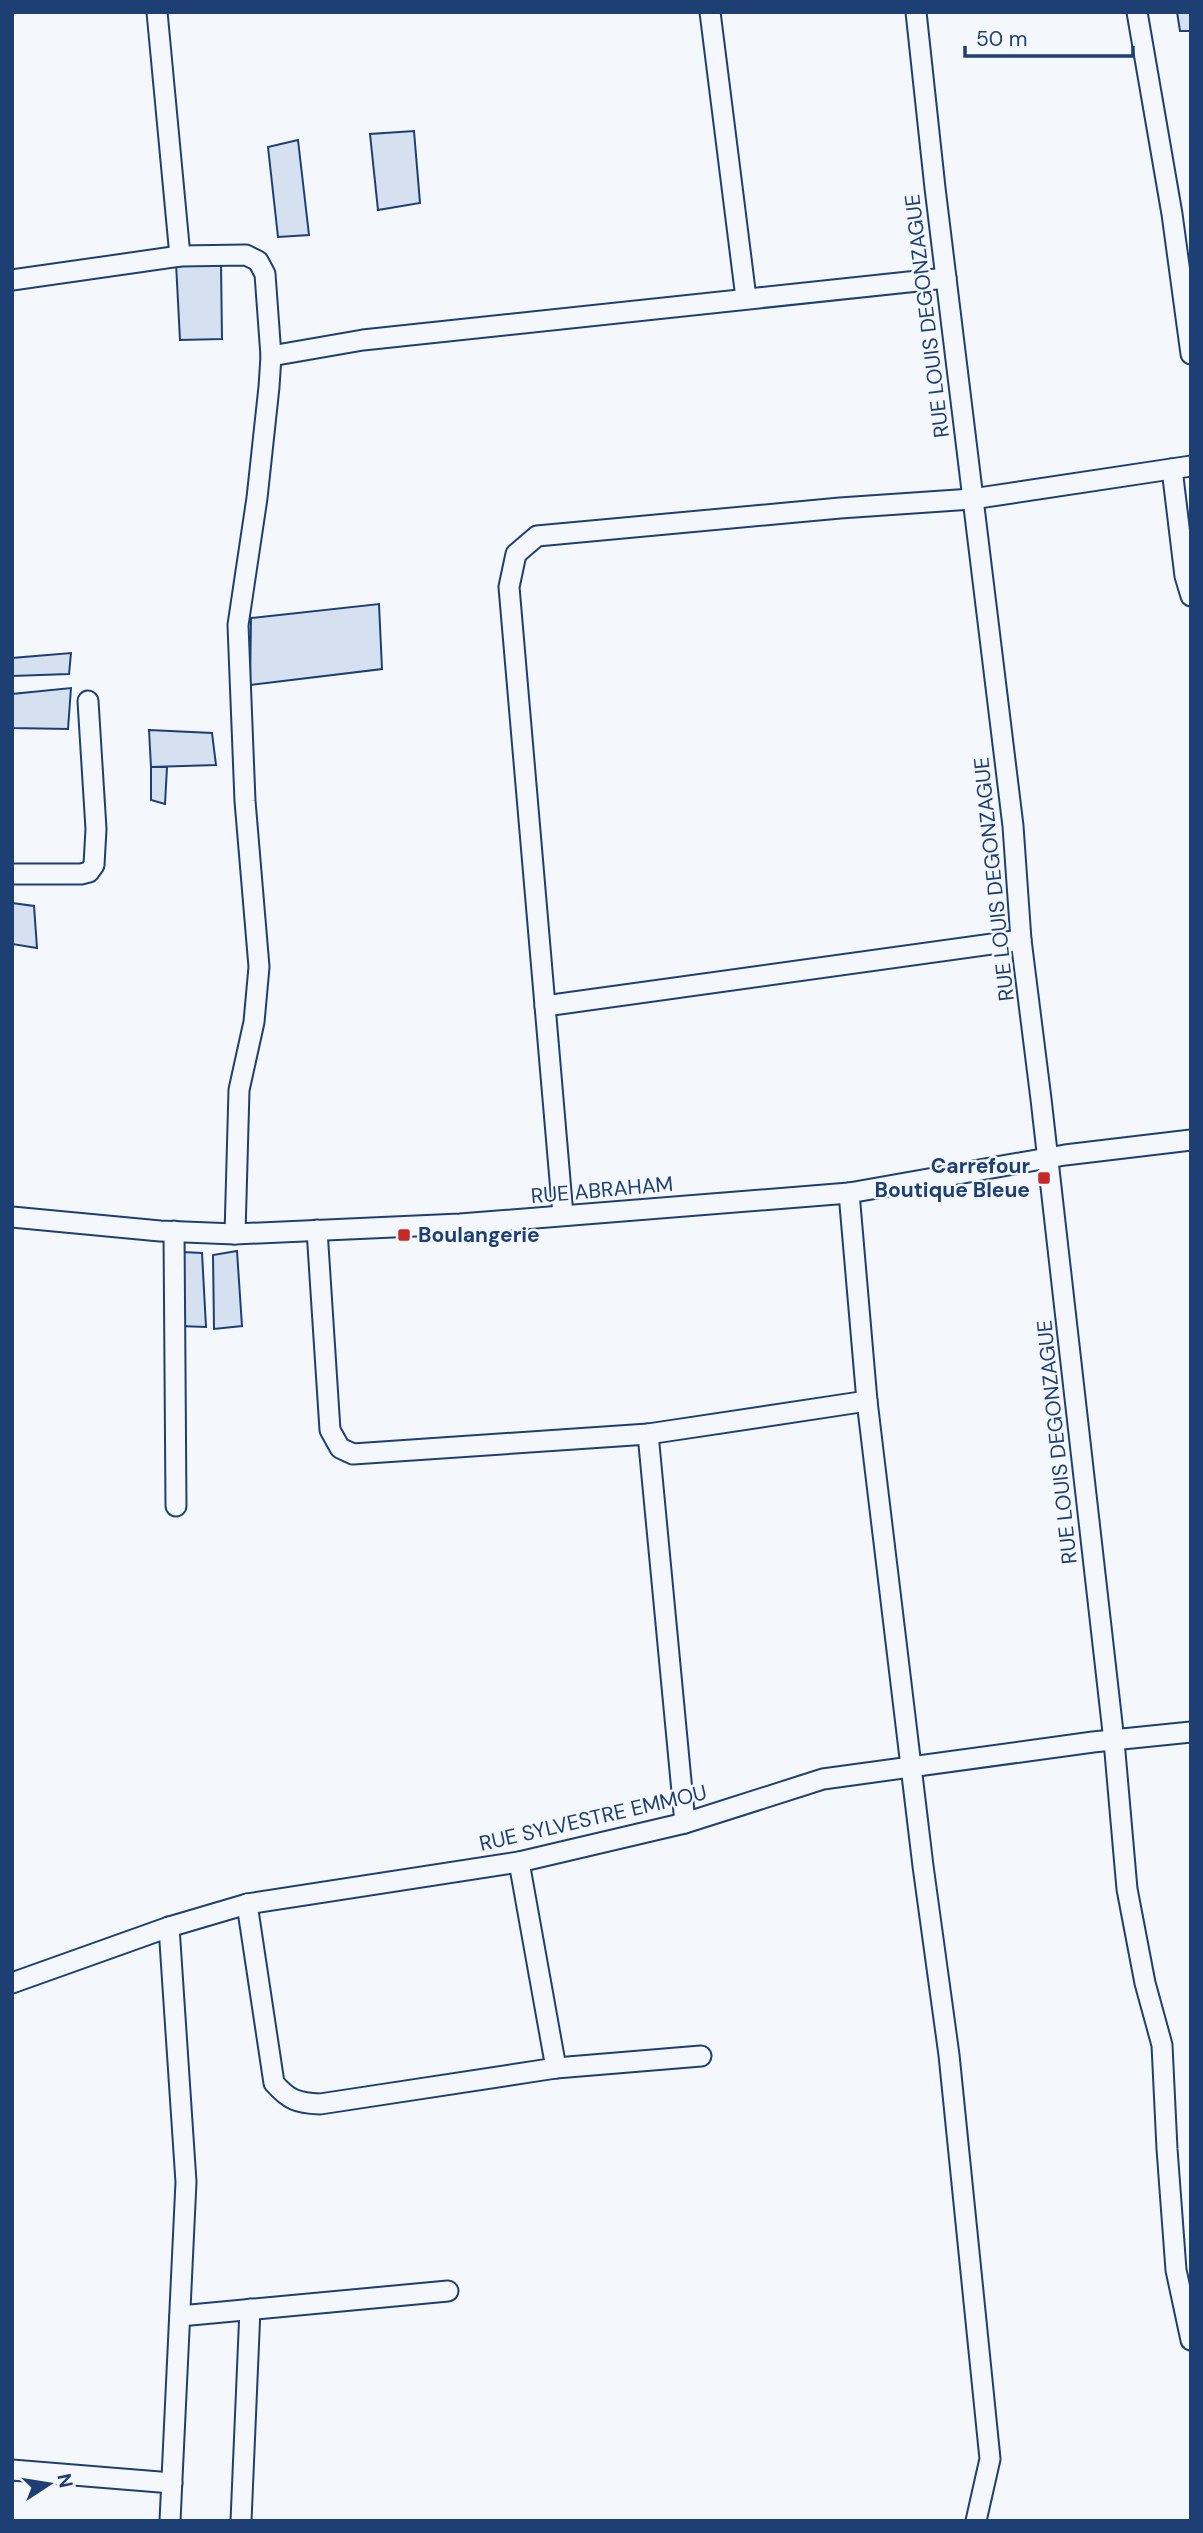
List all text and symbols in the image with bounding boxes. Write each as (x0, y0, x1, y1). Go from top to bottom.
scale bar (965, 14, 1133, 58)
text: 50 m (976, 25, 1027, 53)
street label: RUE LOUIS DEGONZAGUE (898, 193, 956, 439)
street label: RUE LOUIS DEGONZAGUE (967, 756, 1021, 1002)
place label: Carrefour Boutique Bleue (875, 1152, 1030, 1204)
street label: RUE ABRAHAM (530, 1170, 674, 1210)
marker: Carrefour Boutique Bleue (1036, 1170, 1052, 1186)
place label: Boulangerie (418, 1221, 540, 1249)
marker: Boulangerie (396, 1227, 412, 1243)
street label: RUE LOUIS DEGONZAGUE (1030, 1319, 1084, 1565)
street label: RUE SYLVESTRE EMMOU (477, 1778, 709, 1858)
north arrow (14, 2449, 84, 2519)
text: N (51, 2471, 79, 2490)

